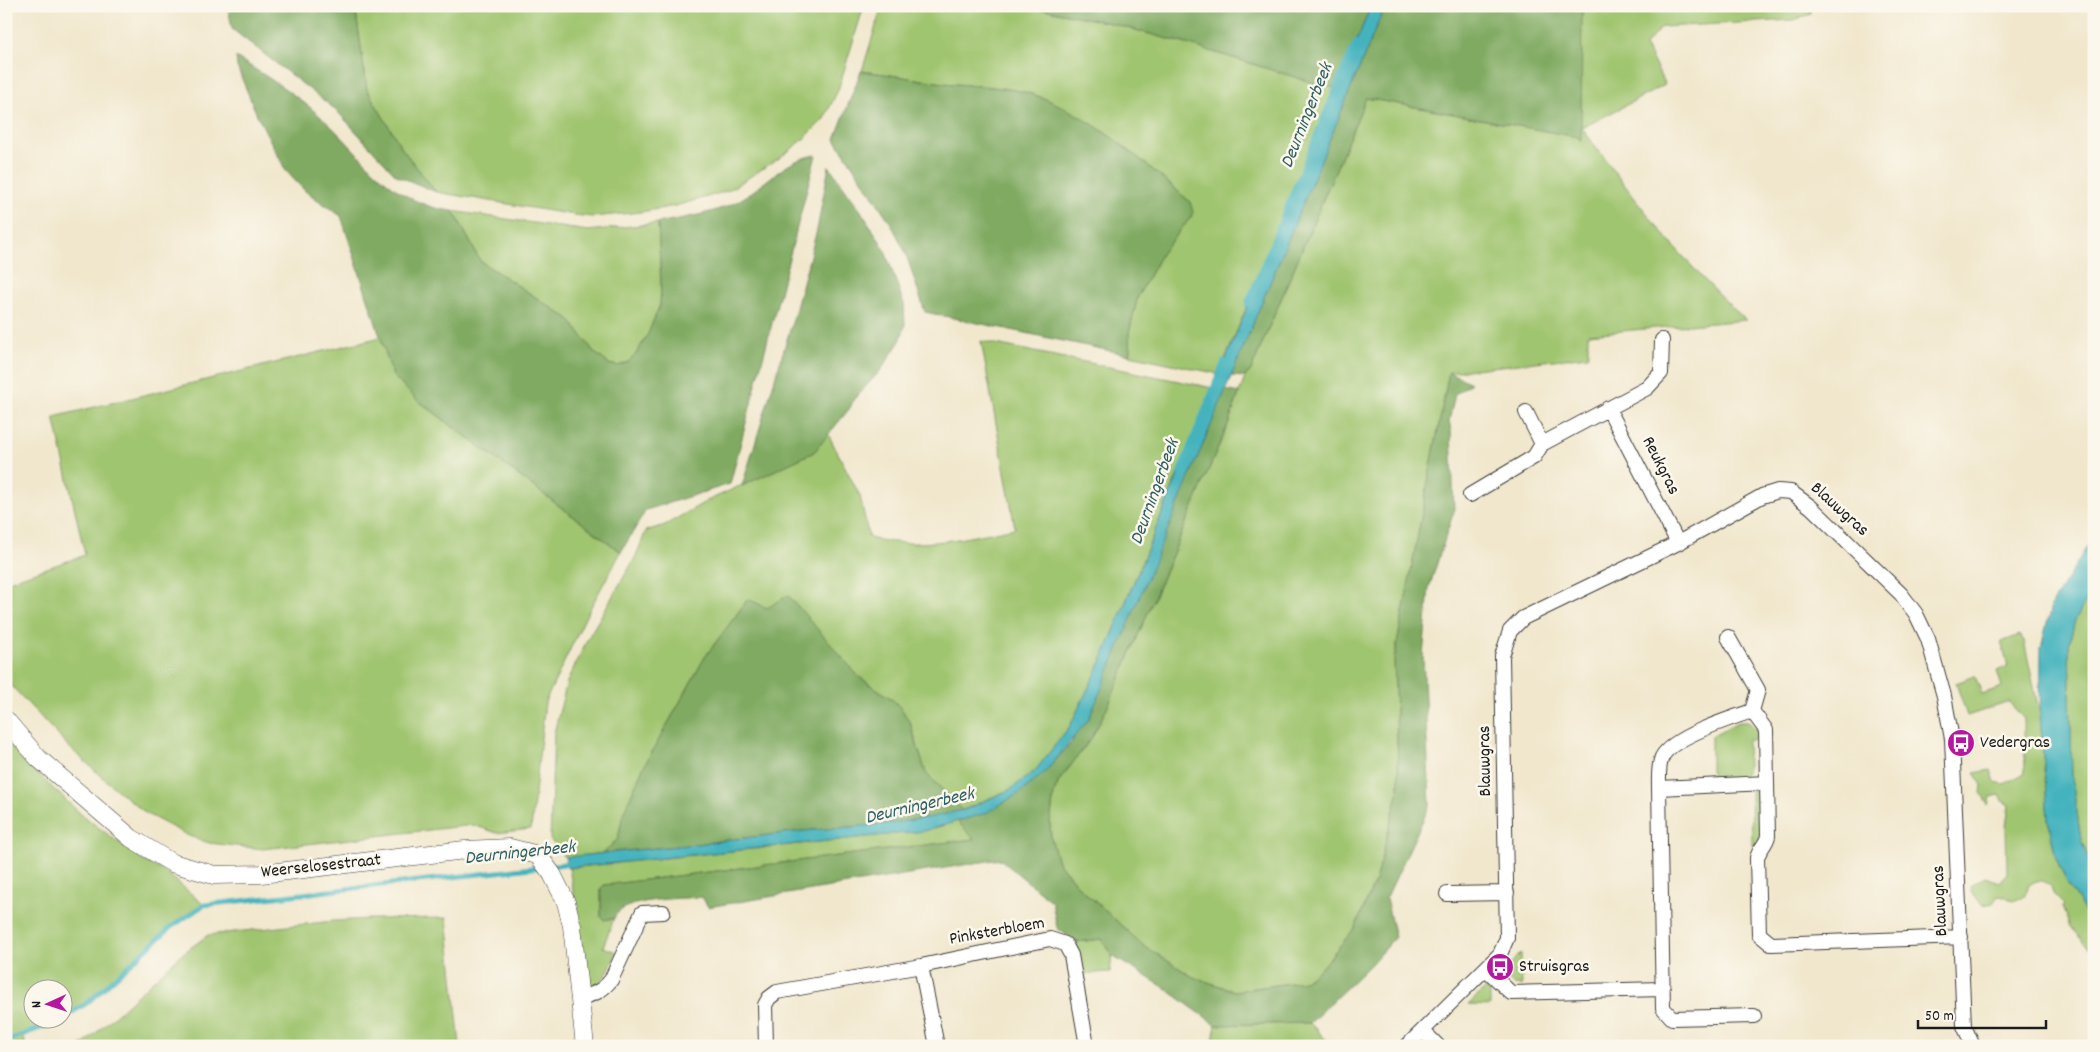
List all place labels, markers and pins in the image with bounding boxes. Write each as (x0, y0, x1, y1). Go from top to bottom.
bus stop icon: Vedergras (1946, 728, 1976, 758)
place label: Vedergras (1980, 731, 2050, 756)
bus stop icon: Struisgras (1485, 952, 1515, 982)
place label: Struisgras (1519, 955, 1589, 980)

